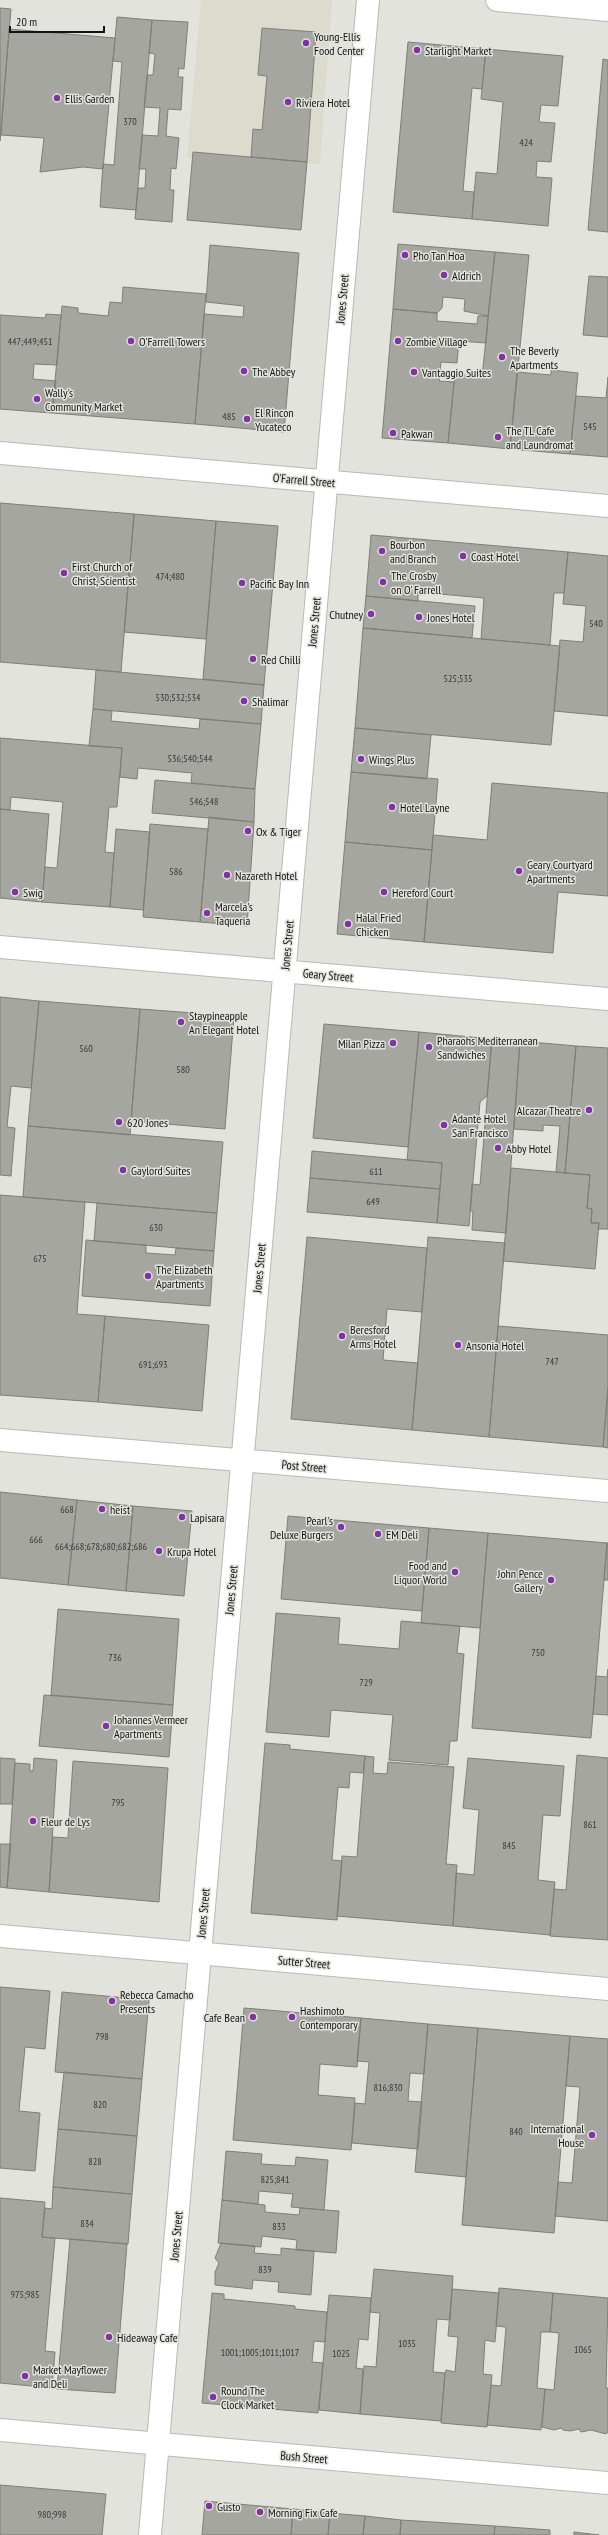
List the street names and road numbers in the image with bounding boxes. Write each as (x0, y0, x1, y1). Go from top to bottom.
street label: Jones Street (332, 273, 352, 325)
street label: O'Farrell Street (272, 470, 337, 490)
street label: Jones Street (304, 596, 324, 648)
street label: Jones Street (277, 919, 297, 971)
street label: Geary Street (302, 965, 355, 985)
street label: Jones Street (249, 1242, 269, 1294)
street label: Post Street (281, 1457, 328, 1475)
street label: Jones Street (221, 1564, 241, 1616)
street label: Jones Street (193, 1887, 213, 1939)
street label: Sutter Street (277, 1952, 331, 1972)
street label: Jones Street (166, 2210, 186, 2262)
street label: Bush Street (280, 2447, 329, 2467)

